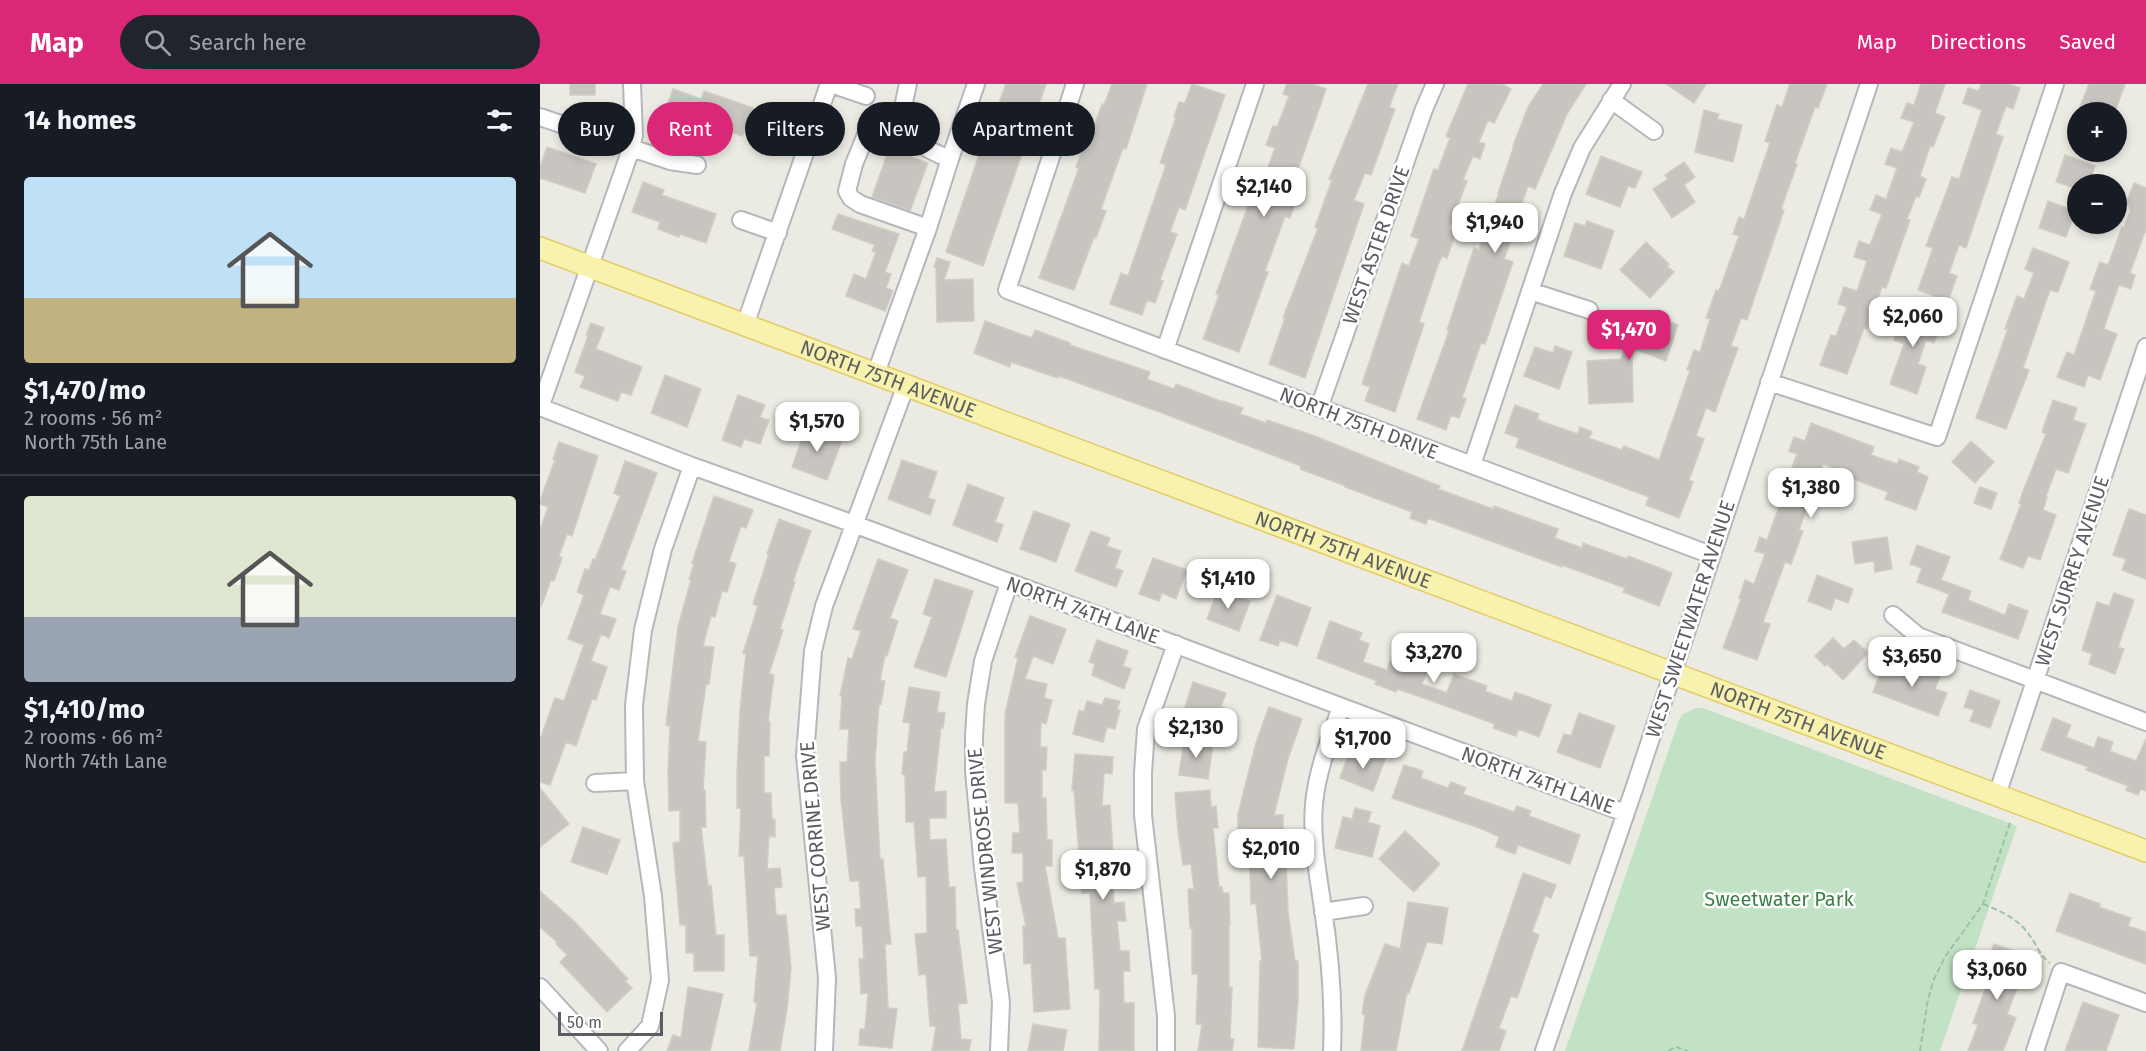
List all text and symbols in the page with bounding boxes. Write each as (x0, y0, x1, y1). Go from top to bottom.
search box (120, 15, 540, 69)
text: Map (30, 26, 84, 59)
icon: search (141, 26, 174, 59)
text: Search here (189, 29, 307, 56)
text: Map (1857, 29, 1897, 55)
text: Directions (1930, 29, 2026, 55)
text: Saved (2059, 29, 2116, 55)
chip: Buy (558, 102, 635, 156)
chip: Rent (647, 102, 733, 156)
chip: Filters (745, 102, 845, 156)
chip: New (857, 102, 940, 156)
chip: Apartment (952, 102, 1095, 156)
map controls (2067, 102, 2127, 234)
button: + (2067, 102, 2127, 162)
icon: filters (483, 104, 516, 137)
text: 14 homes (24, 105, 136, 136)
street label: WEST ASTER DRIVE (1338, 163, 1414, 327)
pin: $2,140 (1215, 167, 1313, 218)
text: $2,140 (1236, 174, 1292, 198)
button: − (2067, 174, 2127, 234)
pin: $1,940 (1446, 203, 1544, 254)
text: $1,940 (1466, 210, 1524, 234)
icon: home (216, 216, 324, 324)
pin: $2,060 (1864, 297, 1962, 348)
text: $2,060 (1883, 304, 1943, 328)
pin: $1,470 (1580, 310, 1678, 361)
text: $1,470 (1601, 317, 1657, 341)
street label: NORTH 75TH AVENUE (797, 335, 980, 423)
text: $1,470/mo (24, 375, 146, 406)
street label: NORTH 75TH DRIVE (1276, 382, 1442, 464)
pin: $1,570 (768, 402, 866, 453)
text: 2 rooms · 56 m² (24, 406, 163, 430)
text: $1,570 (789, 409, 845, 433)
text: North 75th Lane (24, 430, 167, 454)
pin: $1,380 (1762, 468, 1860, 519)
street label: WEST SURREY AVENUE (2030, 473, 2114, 669)
text: $1,380 (1782, 475, 1840, 499)
street label: WEST SWEETWATER AVENUE (1640, 497, 1740, 741)
street label: NORTH 75TH AVENUE (1252, 506, 1435, 594)
icon: home (216, 535, 324, 643)
pin: $1,410 (1179, 559, 1277, 610)
text: $1,410 (1201, 566, 1255, 590)
street label: NORTH 74TH LANE (1003, 571, 1163, 649)
pin: $3,270 (1385, 633, 1483, 684)
pin: $3,650 (1863, 637, 1961, 688)
text: $3,270 (1405, 640, 1463, 664)
text: $3,650 (1882, 644, 1942, 668)
street label: NORTH 75TH AVENUE (1707, 676, 1890, 764)
text: $1,410/mo (24, 694, 145, 725)
pin: $2,130 (1147, 708, 1245, 759)
text: $2,130 (1168, 715, 1224, 739)
pin: $1,700 (1314, 719, 1412, 770)
text: 2 rooms · 66 m² (24, 725, 163, 749)
text: $1,700 (1335, 726, 1391, 750)
street label: WEST CORRINE DRIVE (795, 740, 835, 932)
street label: NORTH 74TH LANE (1458, 741, 1618, 819)
street label: WEST WINDROSE DRIVE (962, 747, 1008, 955)
text: North 74th Lane (24, 749, 168, 773)
pin: $2,010 (1222, 829, 1320, 880)
text: $2,010 (1242, 836, 1300, 860)
pin: $1,870 (1054, 850, 1152, 901)
text: $1,870 (1075, 857, 1131, 881)
park label: Sweetwater Park (1704, 887, 1854, 911)
pin: $3,060 (1948, 950, 2046, 1001)
text: $3,060 (1967, 957, 2027, 981)
scale bar (558, 1009, 663, 1036)
text: 50 m (567, 1013, 602, 1032)

